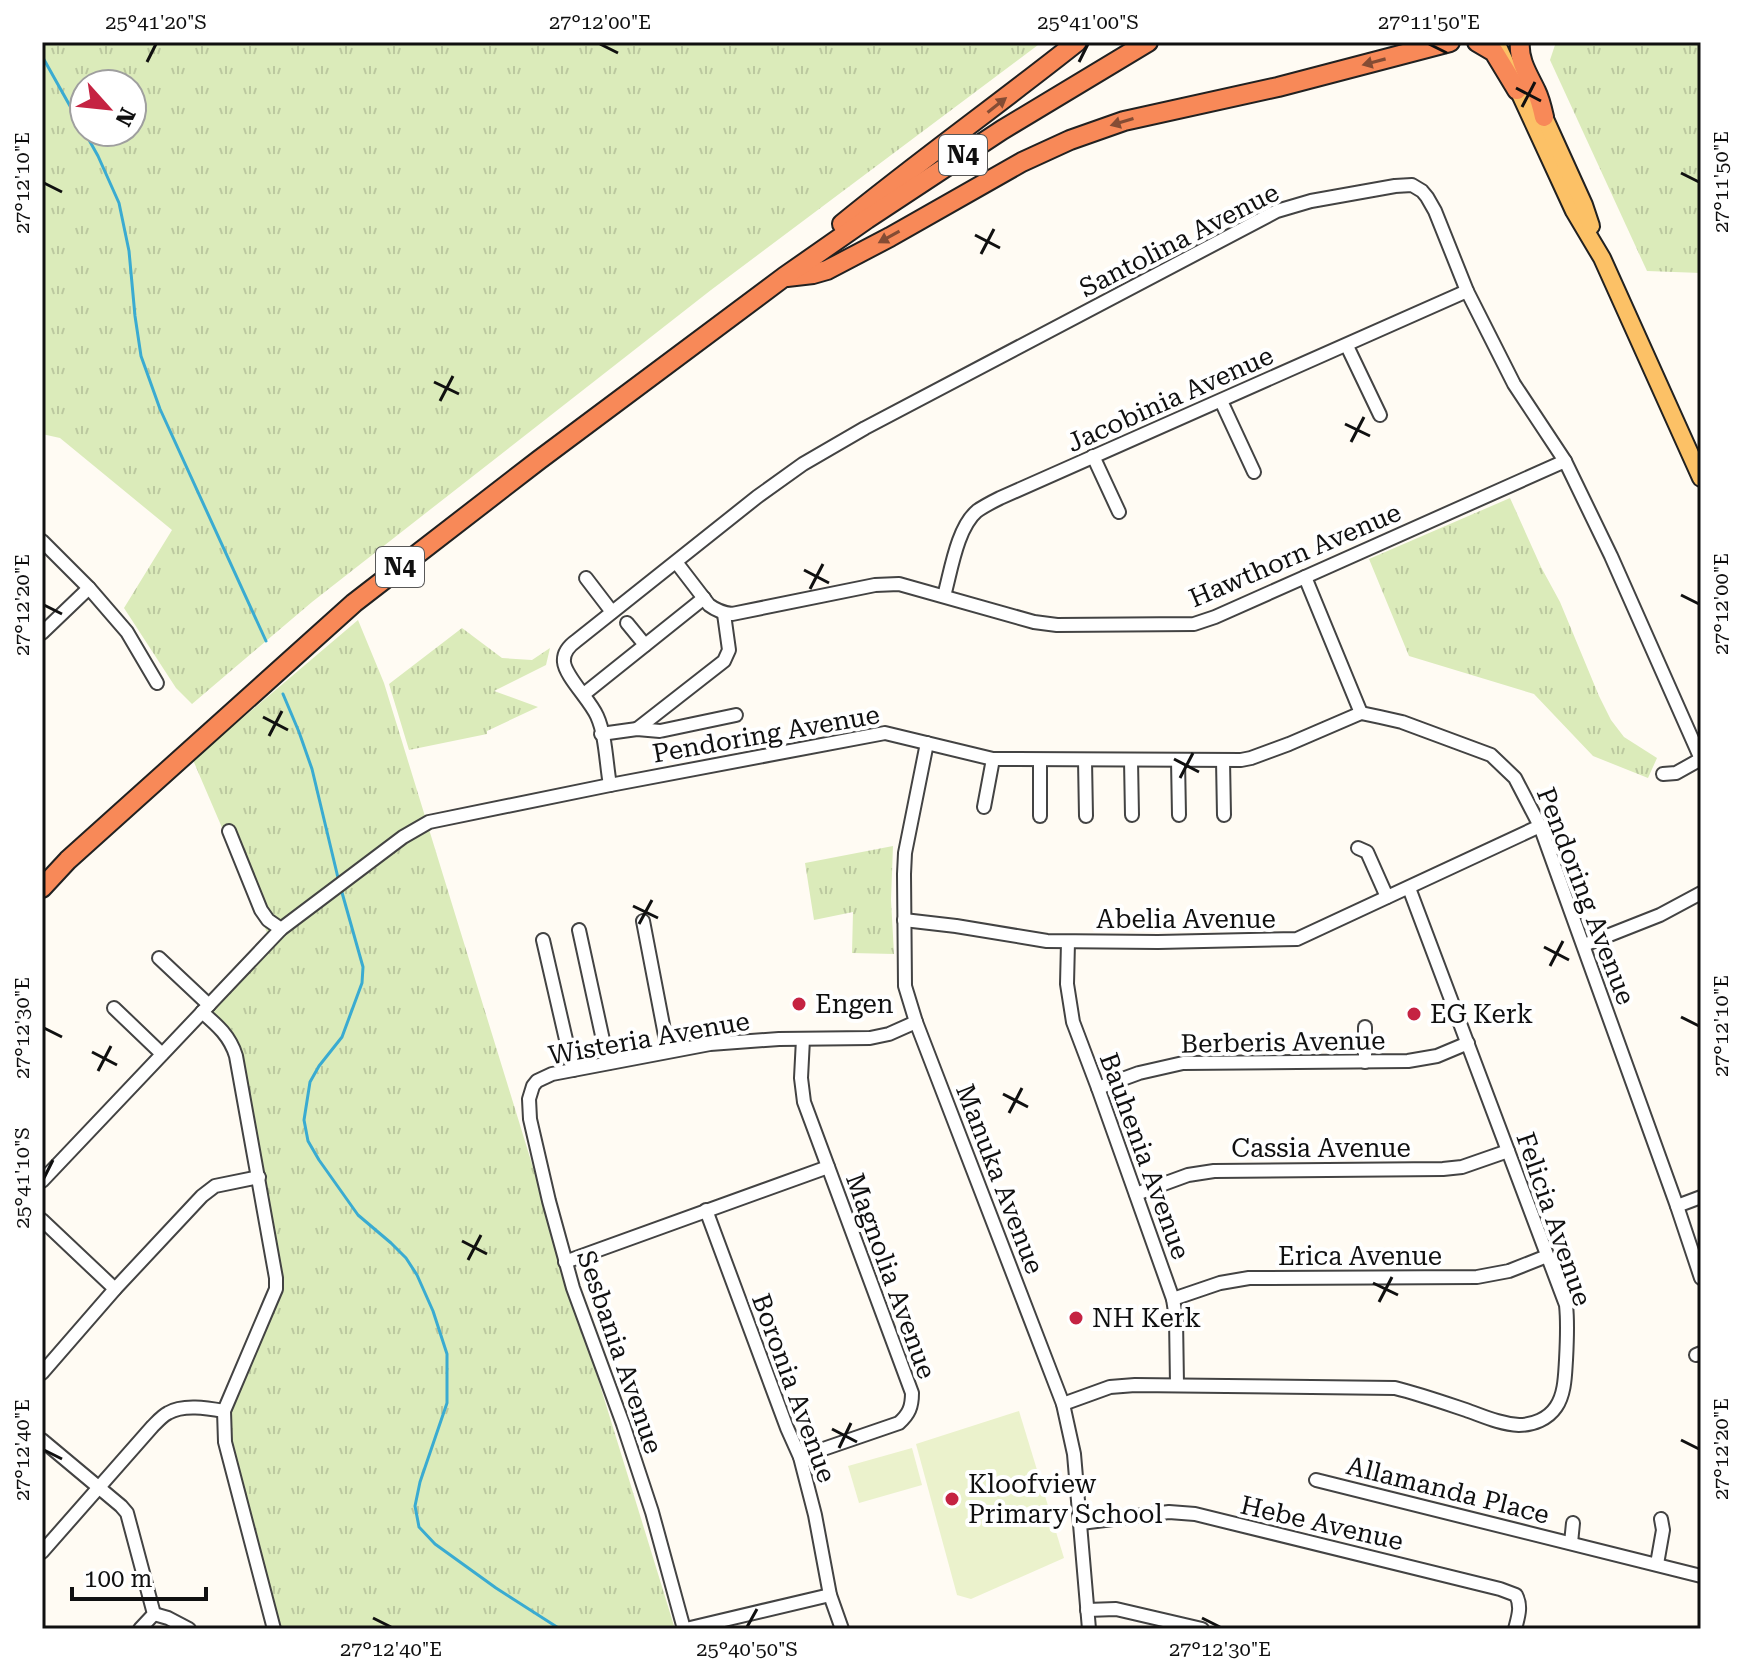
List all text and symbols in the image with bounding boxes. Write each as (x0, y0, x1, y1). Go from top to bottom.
text: 25°41'20"S (105, 10, 207, 34)
text: 27°12'00"E (549, 10, 651, 34)
text: 25°41'00"S (1037, 10, 1139, 34)
text: 27°11'50"E (1378, 10, 1480, 34)
one-way arrow (1362, 56, 1387, 68)
north arrow (68, 68, 148, 148)
one-way arrow (987, 97, 1007, 114)
text: N (110, 104, 140, 130)
one-way arrow (1109, 116, 1133, 129)
text: 27°11'50"E (1709, 131, 1733, 233)
text: 27°12'10"E (10, 132, 34, 234)
road number: N4 (939, 135, 987, 175)
street label: Santolina Avenue (1074, 177, 1284, 303)
one-way arrow (878, 230, 900, 244)
street label: Jacobinia Avenue (1062, 340, 1278, 458)
street label: Hawthorn Avenue (1185, 497, 1405, 613)
road number: N4 (376, 547, 424, 587)
text: 27°12'00"E (1709, 553, 1733, 655)
text: 27°12'20"E (10, 554, 34, 656)
street label: Pendoring Avenue (650, 699, 882, 769)
street label: Pendoring Avenue (1531, 783, 1641, 1009)
street label: Abelia Avenue (1096, 904, 1276, 934)
text: 27°12'10"E (1709, 975, 1733, 1077)
text: 27°12'30"E (10, 977, 34, 1079)
place label: Engen (815, 989, 894, 1019)
marker: Engen (790, 995, 808, 1013)
place label: EG Kerk (1430, 999, 1533, 1029)
marker: EG Kerk (1405, 1005, 1423, 1023)
street label: Wisteria Avenue (546, 1006, 752, 1070)
street label: Berberis Avenue (1180, 1025, 1386, 1059)
street label: Bauhenia Avenue (1094, 1049, 1196, 1263)
street label: Manuka Avenue (950, 1080, 1050, 1278)
text: 25°41'10"S (10, 1127, 34, 1229)
street label: Felicia Avenue (1510, 1128, 1598, 1310)
street label: Cassia Avenue (1231, 1133, 1411, 1163)
street label: Magnolia Avenue (840, 1169, 942, 1383)
street label: Erica Avenue (1278, 1241, 1442, 1271)
street label: Sesbania Avenue (571, 1247, 669, 1457)
street label: Boronia Avenue (746, 1289, 842, 1487)
place label: NH Kerk (1092, 1303, 1201, 1333)
marker: NH Kerk (1067, 1309, 1085, 1327)
text: 27°12'20"E (1709, 1398, 1733, 1500)
text: 27°12'40"E (10, 1399, 34, 1501)
street label: Allamanda Place (1344, 1450, 1552, 1530)
place label: Kloofview Primary School (968, 1469, 1163, 1529)
marker: Kloofview Primary School (943, 1490, 961, 1508)
street label: Hebe Avenue (1238, 1490, 1406, 1556)
scale bar (72, 1551, 206, 1601)
text: 100 m (84, 1565, 152, 1593)
text: 27°12'40"E (340, 1637, 442, 1661)
text: 25°40'50"S (696, 1637, 798, 1661)
text: 27°12'30"E (1169, 1637, 1271, 1661)

